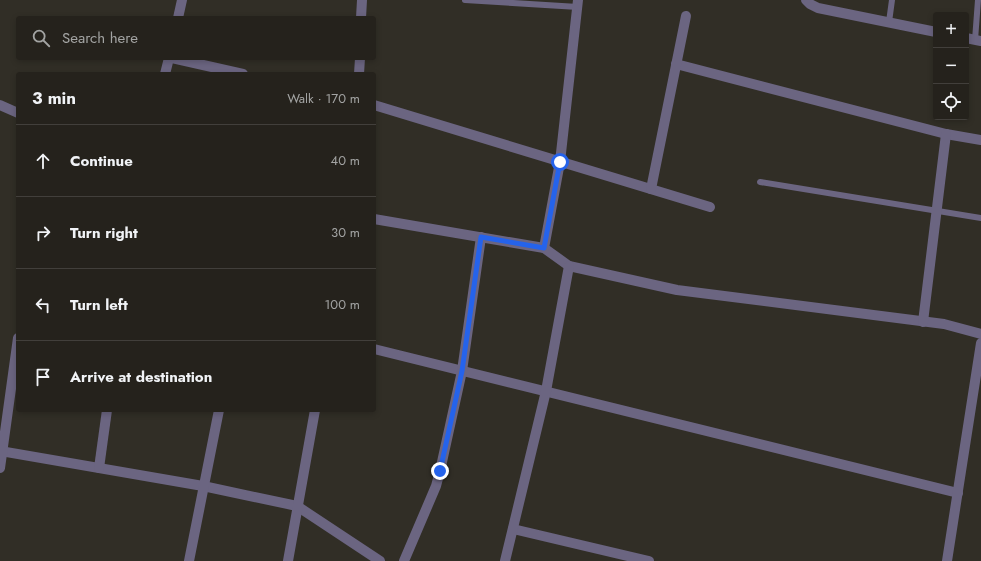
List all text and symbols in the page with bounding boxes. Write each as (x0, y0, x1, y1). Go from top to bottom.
map controls (933, 12, 969, 120)
button: + (933, 12, 969, 48)
search box (16, 16, 376, 60)
icon: search (30, 27, 52, 49)
text: Search here (62, 27, 138, 49)
button: − (933, 48, 969, 84)
button: locate (933, 84, 969, 120)
text: 3 min (32, 86, 76, 110)
text: Walk · 170 m (287, 89, 360, 108)
icon: ahead (32, 150, 54, 172)
text: Continue (70, 150, 133, 172)
text: 40 m (331, 151, 360, 170)
route start (551, 153, 569, 171)
icon: right (32, 222, 54, 244)
text: Turn right (70, 222, 138, 244)
text: 30 m (331, 223, 360, 242)
icon: left (32, 294, 54, 316)
text: Turn left (70, 294, 128, 316)
text: 100 m (325, 295, 360, 314)
icon: arrive (32, 366, 54, 388)
text: Arrive at destination (70, 366, 212, 388)
route end (431, 462, 449, 480)

